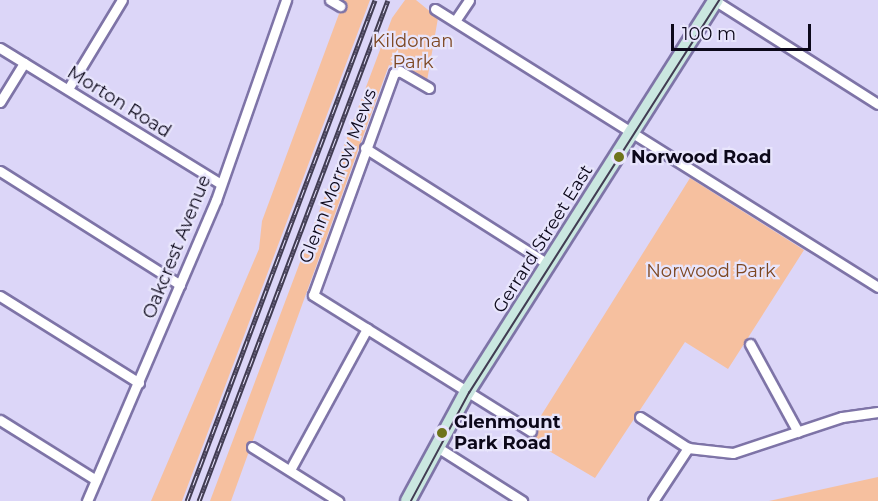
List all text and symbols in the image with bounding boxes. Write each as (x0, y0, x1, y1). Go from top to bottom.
scale bar (674, 12, 814, 50)
text: 100 m (682, 23, 736, 45)
park label: Kildonan Park (373, 31, 453, 74)
street label: Morton Road (63, 62, 175, 142)
street label: Glenn Morrow Mews (295, 86, 381, 266)
place label: Norwood Road (631, 146, 772, 168)
marker: Norwood Road (612, 150, 626, 164)
street label: Gerrard Street East (489, 161, 597, 317)
street label: Oakcrest Avenue (138, 172, 216, 322)
park label: Norwood Park (646, 260, 776, 282)
place label: Glenmount Park Road (454, 412, 560, 454)
marker: Glenmount Park Road (435, 426, 449, 440)

